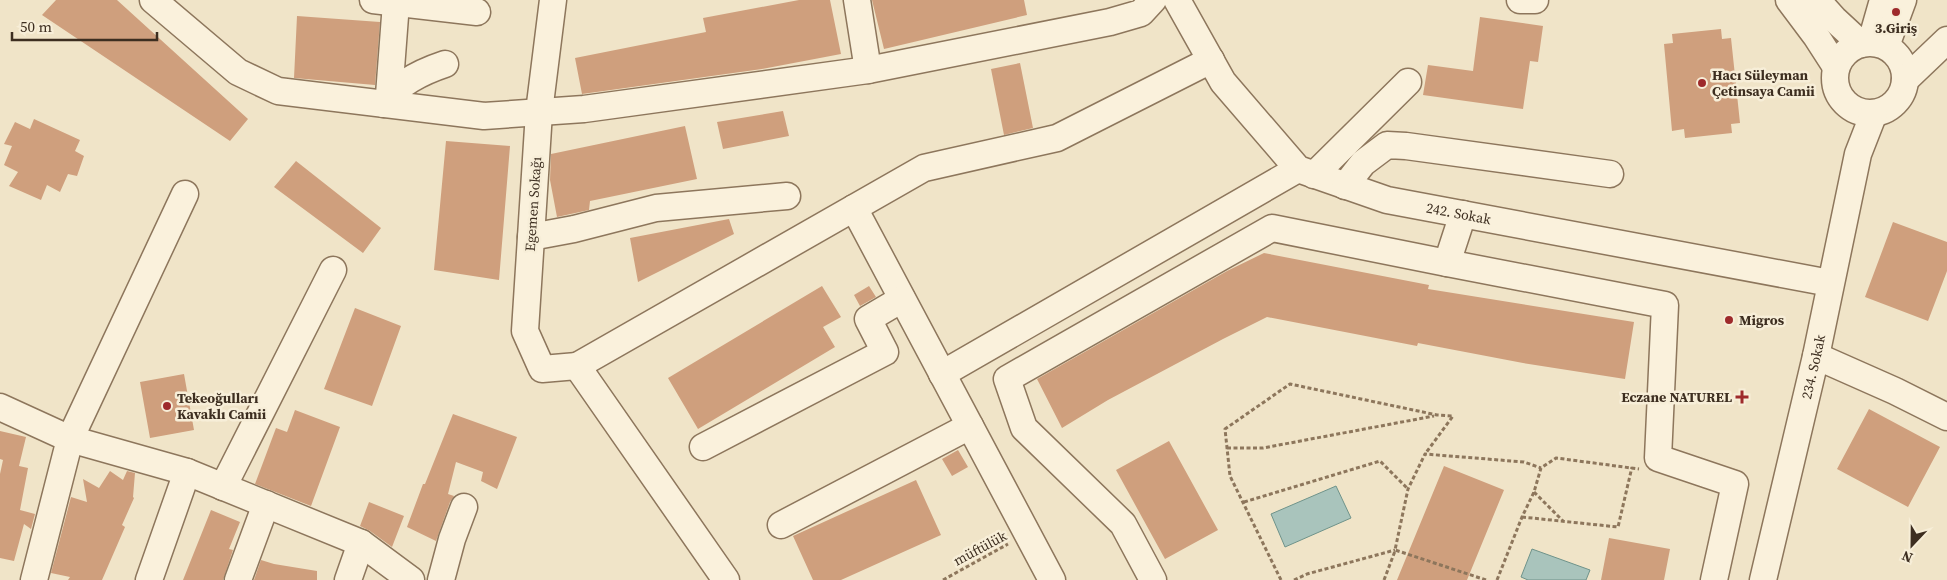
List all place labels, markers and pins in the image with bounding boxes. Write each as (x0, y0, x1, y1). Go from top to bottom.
marker: 3.Giriş (1890, 6, 1902, 18)
place label: 3.Giriş (1875, 18, 1918, 38)
place label: Hacı Süleyman Çetinsaya Camii (1712, 65, 1815, 101)
marker: Hacı Süleyman Çetinsaya Camii (1696, 77, 1708, 89)
place label: Migros (1739, 310, 1785, 330)
marker: Migros (1723, 314, 1735, 326)
place label: Eczane NATUREL (1621, 387, 1732, 407)
place label: Tekeoğulları Kavaklı Camii (177, 388, 267, 424)
marker: Eczane NATUREL (1736, 391, 1748, 403)
marker: Tekeoğulları Kavaklı Camii (161, 400, 173, 412)

